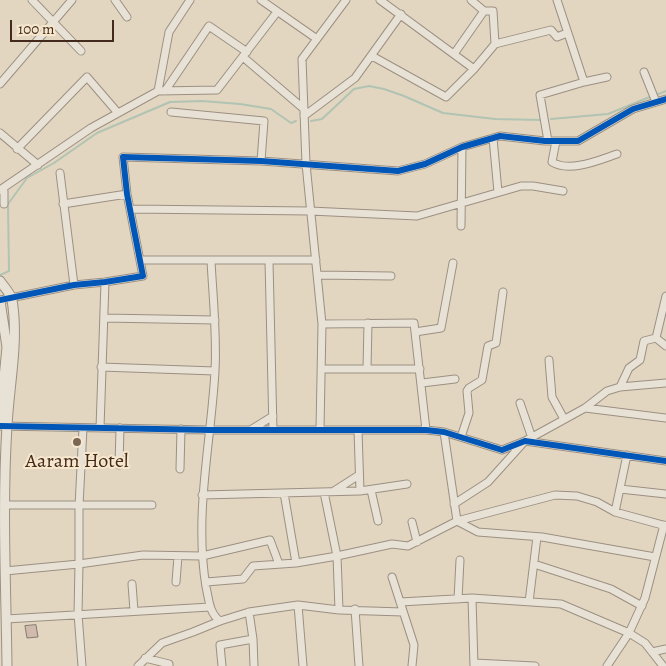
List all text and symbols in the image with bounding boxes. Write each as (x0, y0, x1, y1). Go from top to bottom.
scale bar (12, 10, 116, 42)
text: 100 m (18, 19, 55, 39)
marker: Aaram Hotel (71, 436, 83, 448)
place label: Aaram Hotel (25, 450, 129, 474)

